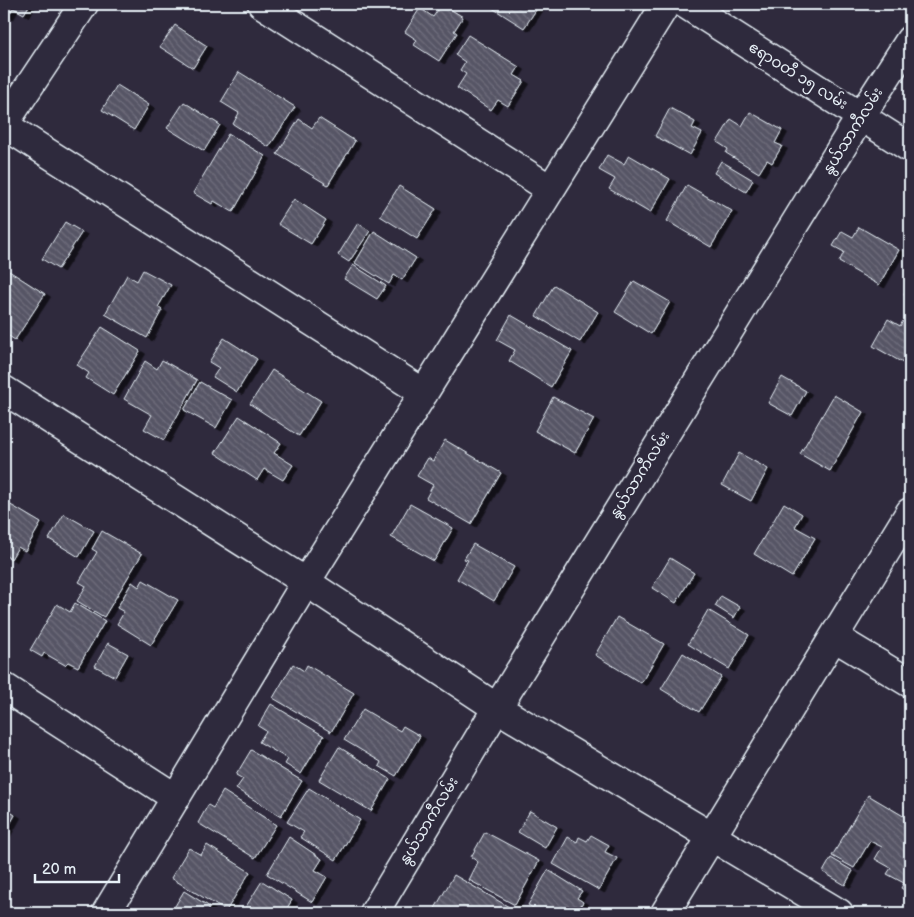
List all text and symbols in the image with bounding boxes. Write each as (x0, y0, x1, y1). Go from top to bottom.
street label: ဧရာဝတီ ၁၅ လမ်း (744, 37, 852, 116)
street label: နွယ်သာကီလမ်း (818, 83, 888, 179)
street label: နွယ်သာကီလမ်း (605, 427, 675, 523)
street label: နွယ်သာကီလမ်း (394, 773, 464, 869)
scale bar (35, 852, 119, 884)
text: 20 m (42, 860, 76, 879)

